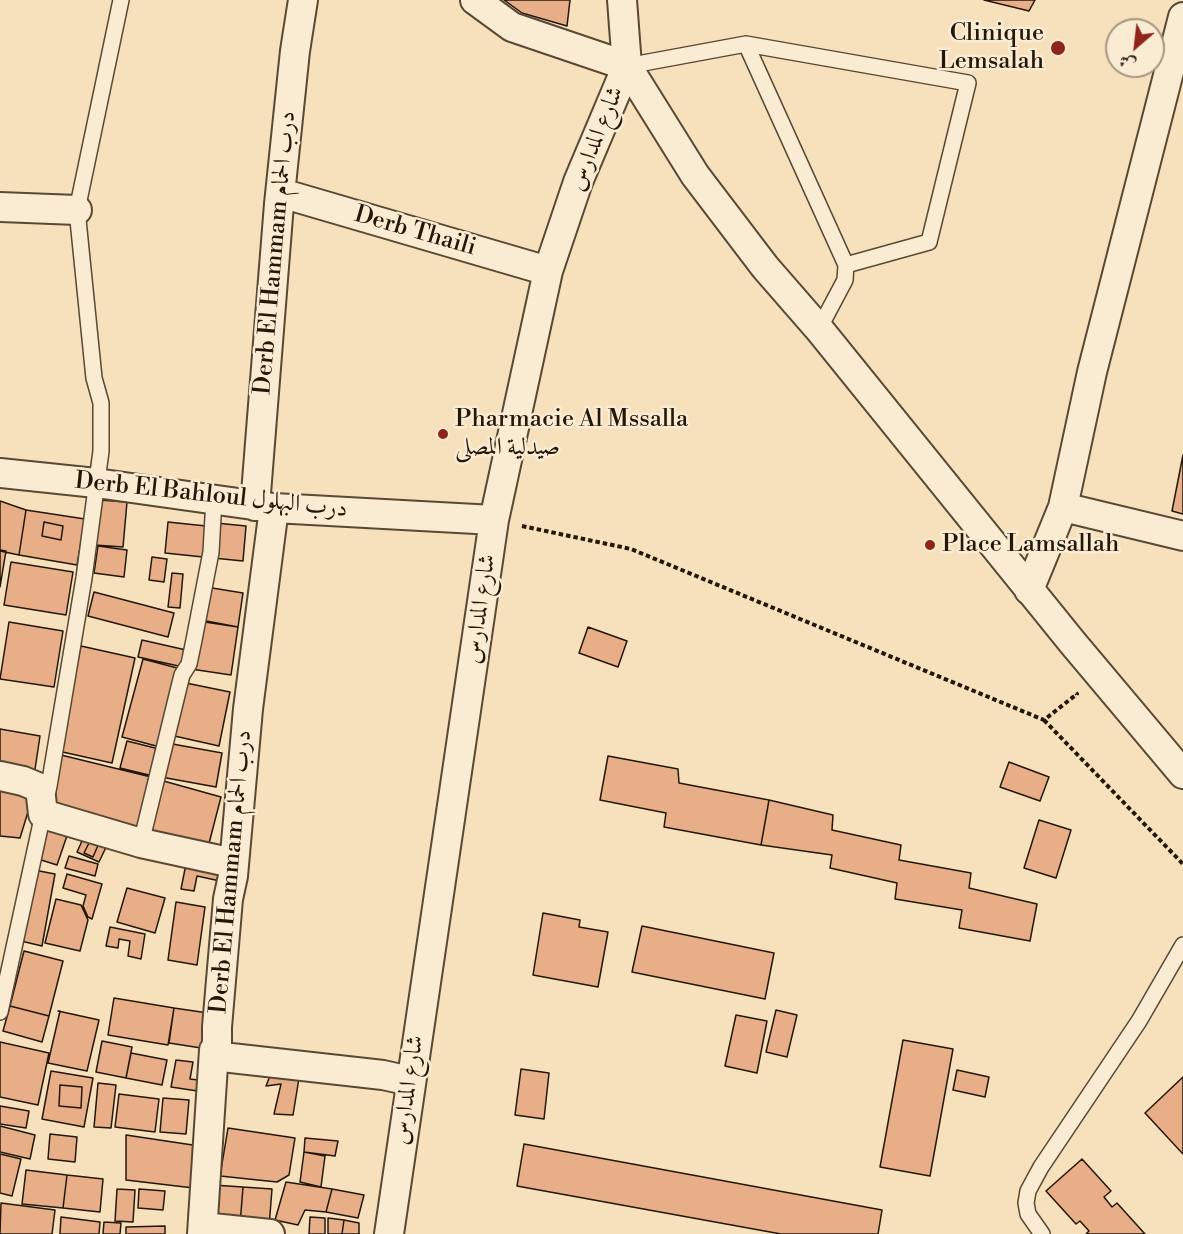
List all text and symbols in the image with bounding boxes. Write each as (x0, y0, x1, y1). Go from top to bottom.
north arrow (1105, 18, 1165, 78)
place label: Clinique Lemsalah (939, 20, 1044, 76)
marker: Clinique Lemsalah (1049, 39, 1067, 57)
text: ش (1116, 50, 1139, 75)
street label: شارع المدارس (563, 83, 631, 195)
street label: Derb El Hammam درب الحمام (249, 110, 303, 396)
street label: Derb Thaili (351, 201, 479, 263)
place label: Pharmacie Al Mssalla صيدلية المصلى (455, 406, 688, 462)
marker: Pharmacie Al Mssalla صيدلية المصلى (436, 427, 450, 441)
street label: Derb El Bahloul درب البهلول (73, 467, 349, 525)
place label: Place Lamsallah (942, 531, 1119, 559)
marker: Place Lamsallah (923, 538, 937, 552)
street label: شارع المدارس (459, 552, 503, 666)
street label: Derb El Hammam درب الحمام (205, 729, 259, 1015)
street label: شارع المدارس (387, 1033, 431, 1147)

